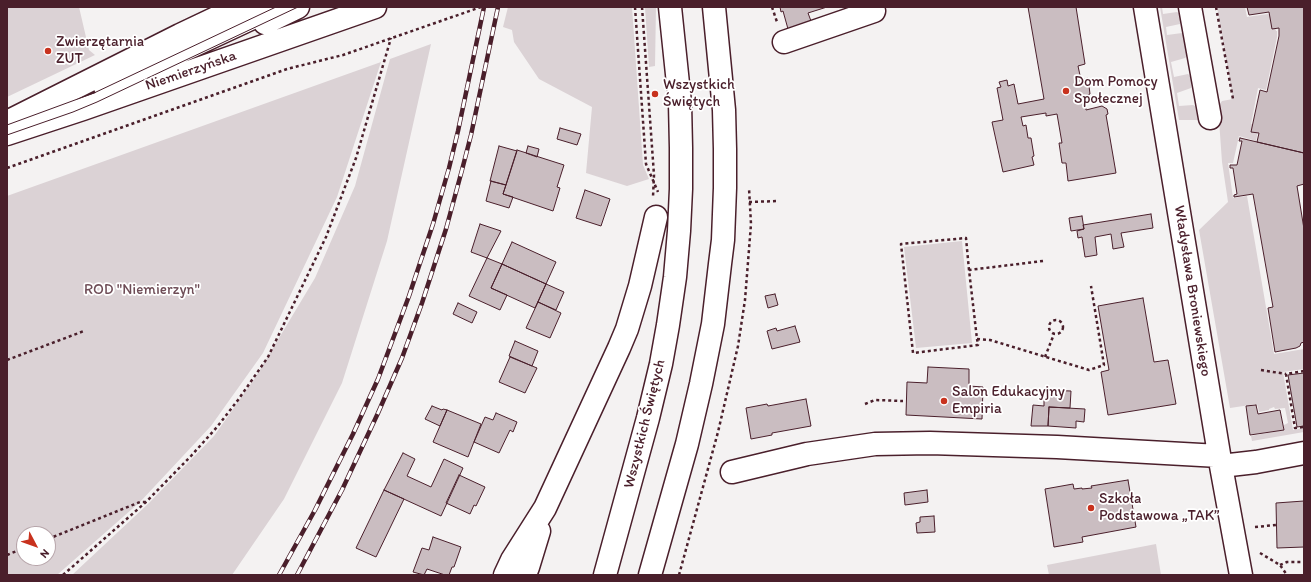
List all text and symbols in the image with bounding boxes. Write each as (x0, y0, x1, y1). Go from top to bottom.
place label: Zwierzętarnia ZUT (56, 33, 144, 68)
marker: Zwierzętarnia ZUT (43, 46, 53, 56)
street label: Niemierzyńska (143, 47, 239, 95)
place label: Dom Pomocy Społecznej (1074, 73, 1158, 108)
place label: Wszystkich Świętych (663, 76, 735, 111)
marker: Dom Pomocy Społecznej (1061, 86, 1071, 96)
marker: Wszystkich Świętych (650, 89, 660, 99)
street label: Władysława Broniewskiego (1170, 204, 1214, 378)
park label: ROD "Niemierzyn" (84, 281, 200, 299)
street label: Wszystkich Świętych (620, 358, 670, 490)
place label: Salon Edukacyjny Empiria (952, 383, 1065, 418)
marker: Salon Edukacyjny Empiria (939, 396, 949, 406)
place label: Szkoła Podstawowa „TAK” (1099, 490, 1220, 525)
marker: Szkoła Podstawowa „TAK” (1086, 503, 1096, 513)
north arrow (16, 526, 56, 566)
text: N (37, 546, 52, 561)

